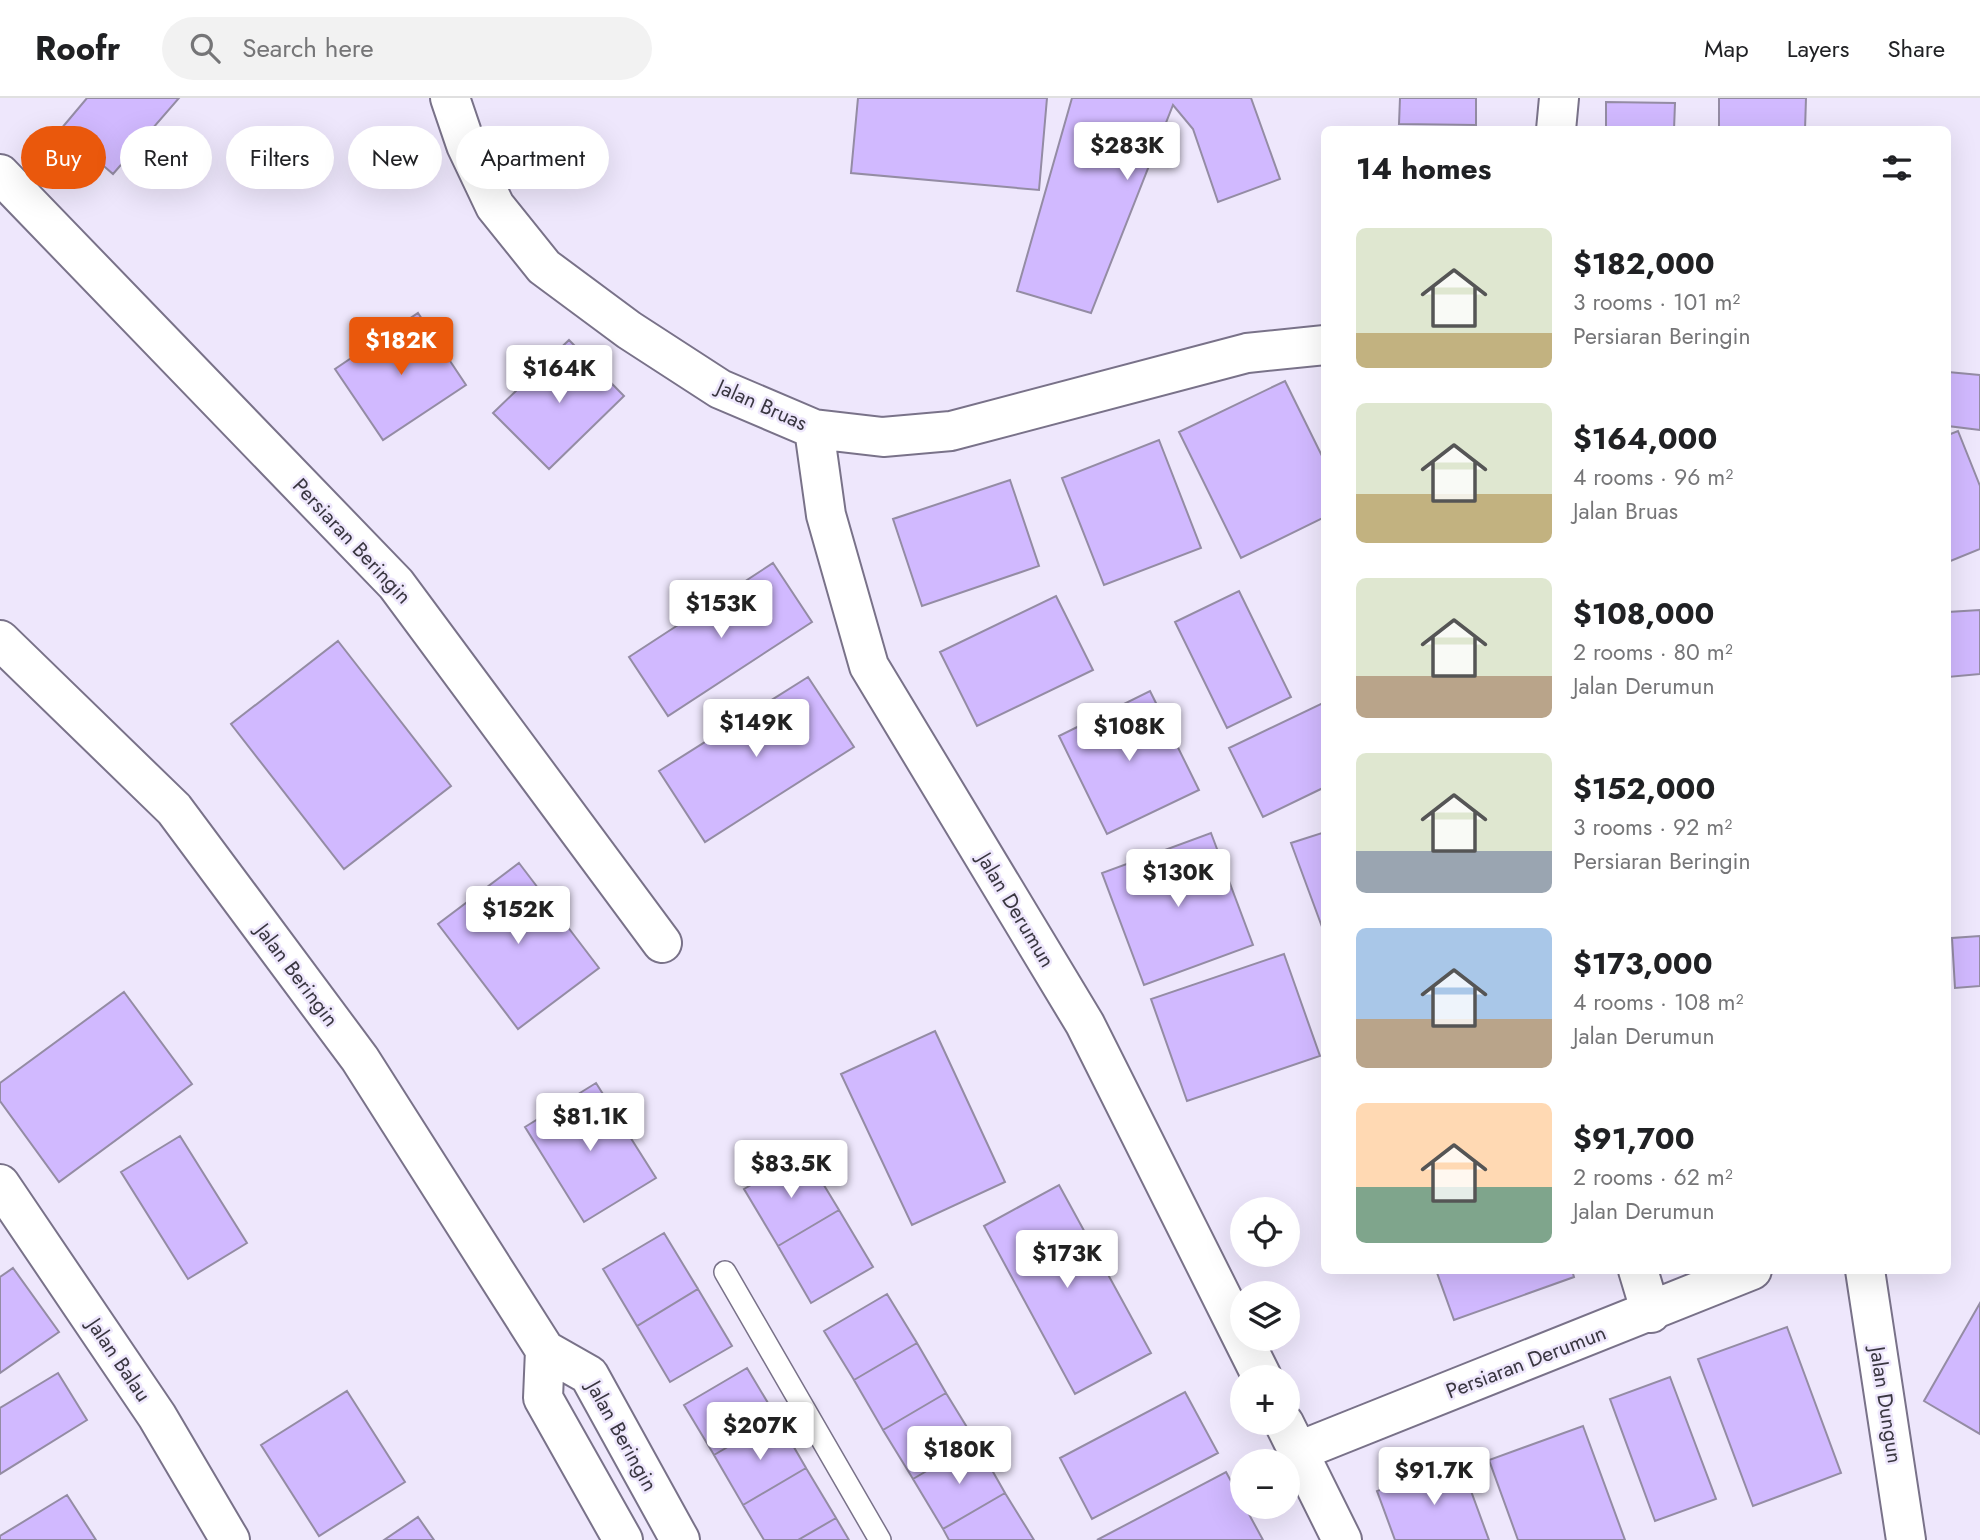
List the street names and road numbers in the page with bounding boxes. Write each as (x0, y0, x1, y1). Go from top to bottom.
street label: Jalan Bruas (709, 371, 812, 438)
street label: Persiaran Beringin (286, 471, 418, 611)
street label: Jalan Derumun (968, 844, 1062, 973)
street label: Jalan Beringin (246, 915, 346, 1033)
street label: Jalan Balau (78, 1310, 158, 1408)
street label: Persiaran Derumun (1442, 1318, 1610, 1406)
street label: Jalan Dungun (1862, 1342, 1910, 1465)
street label: Jalan Beringin (578, 1373, 665, 1497)

